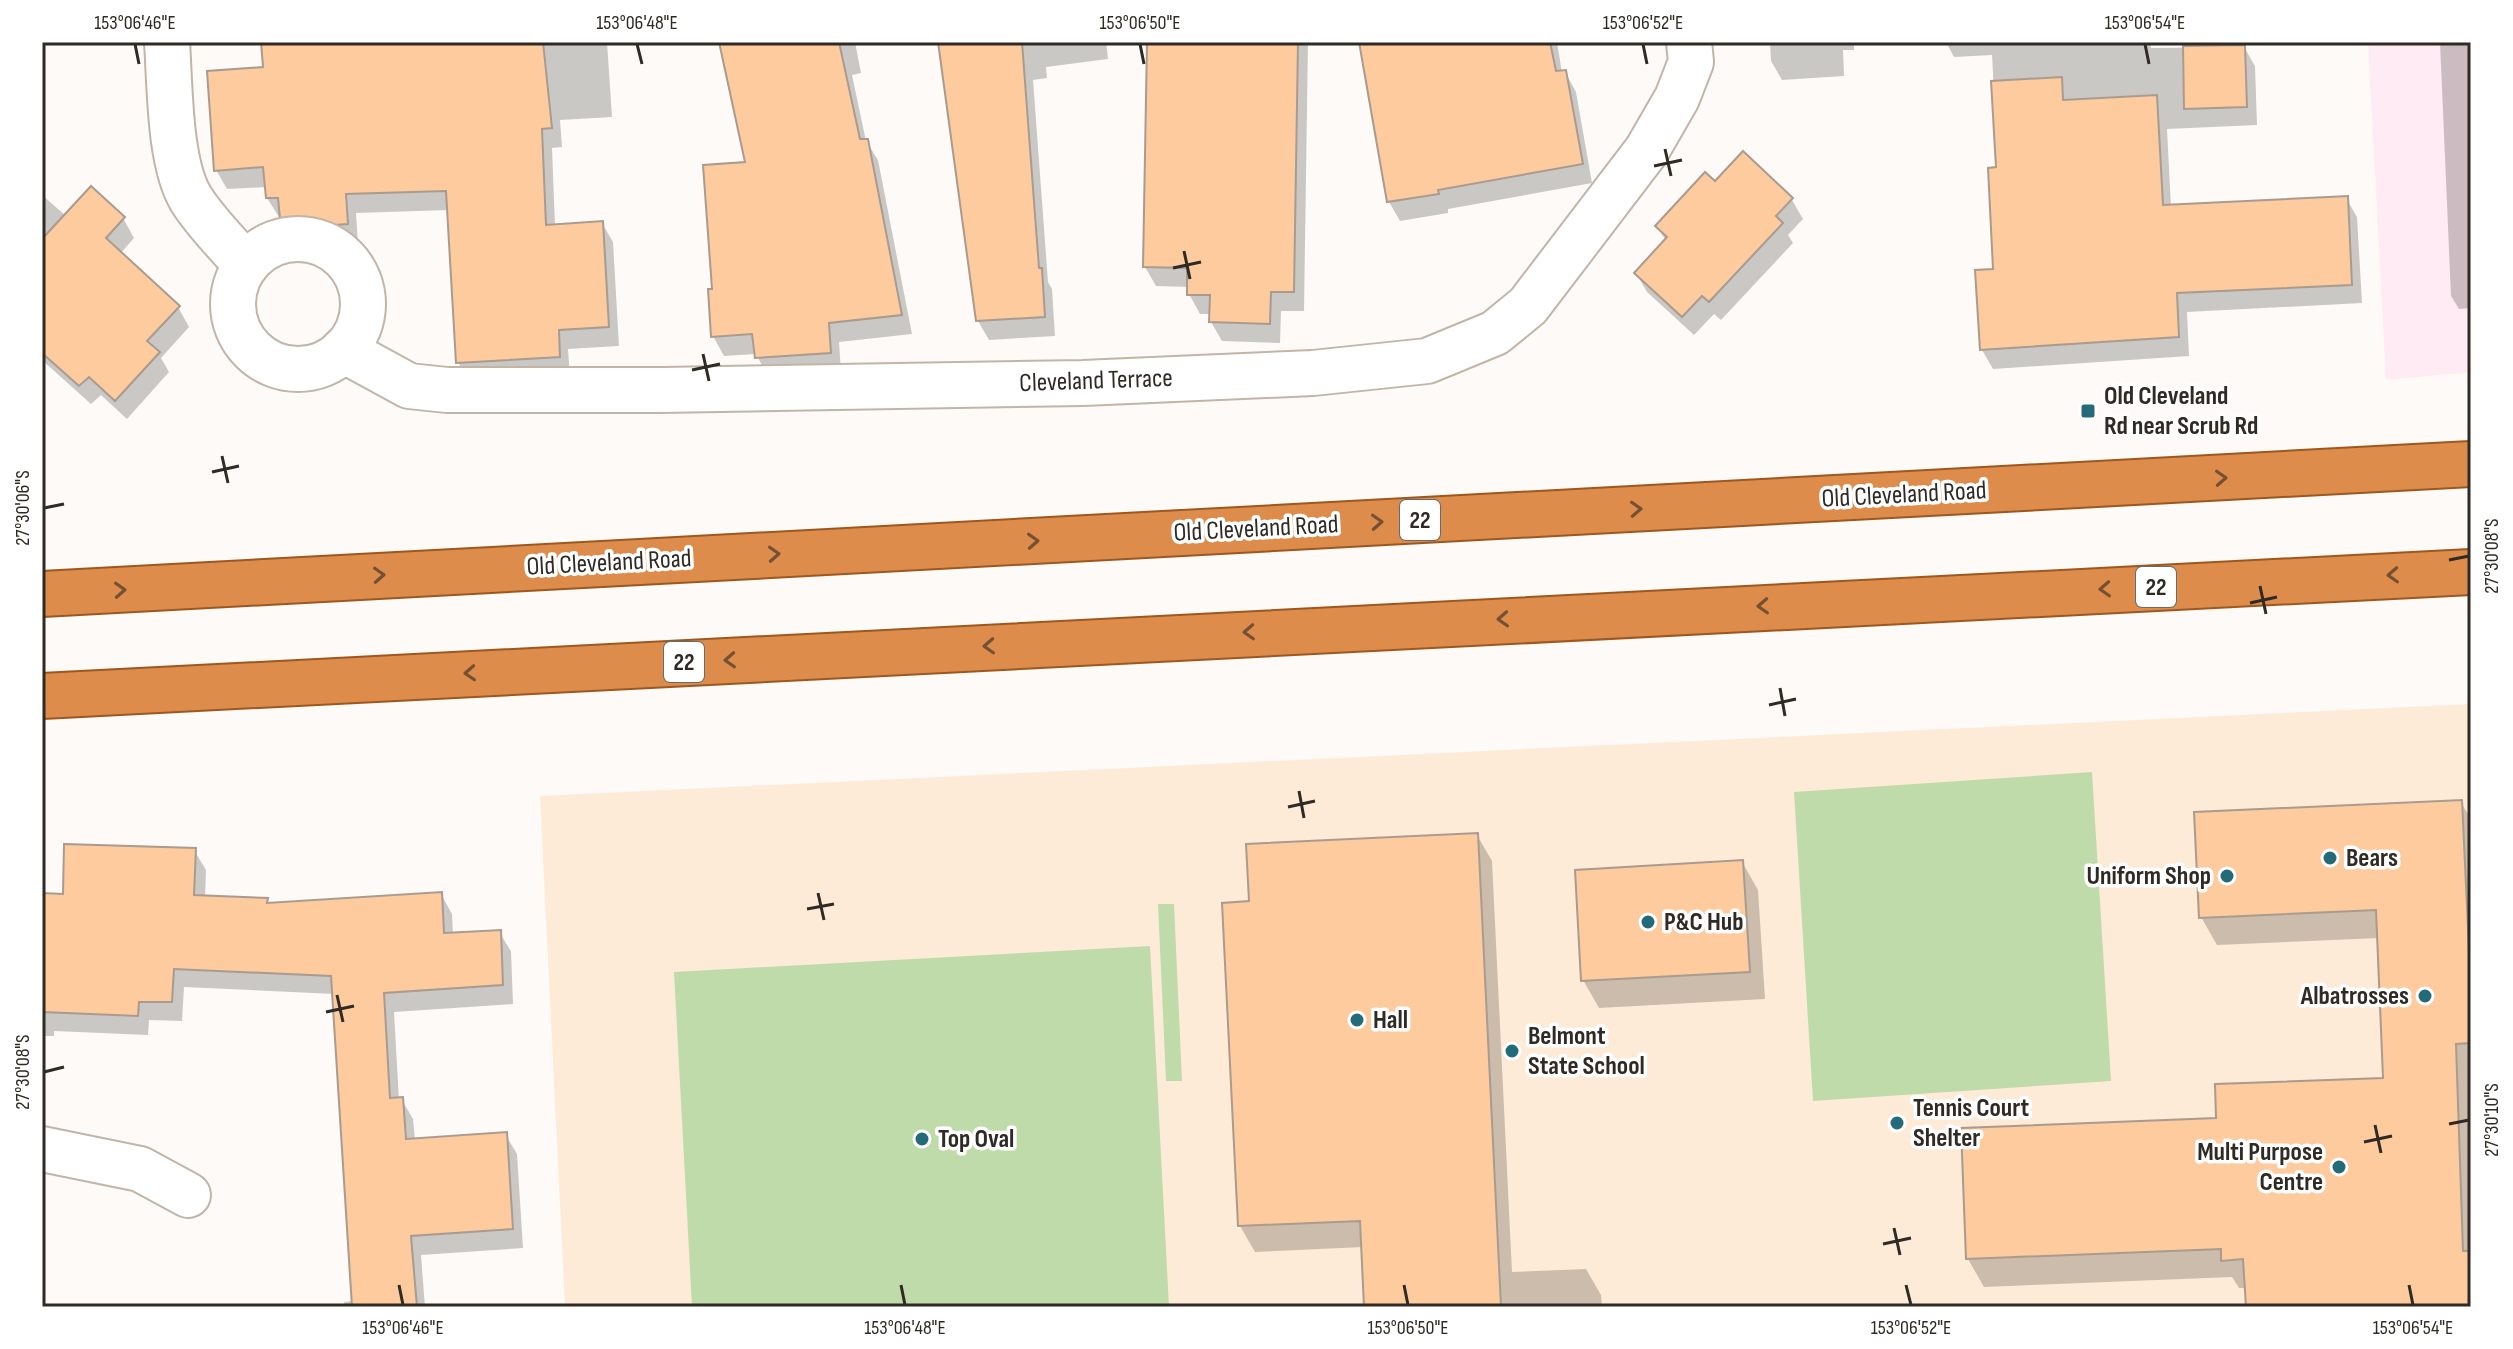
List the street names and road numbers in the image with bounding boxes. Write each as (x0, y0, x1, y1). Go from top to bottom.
street label: Cleveland Terrace (1019, 363, 1173, 399)
street label: Old Cleveland Road (1821, 475, 1987, 515)
road number: 22 (1400, 500, 1440, 540)
street label: Old Cleveland Road (1173, 509, 1339, 549)
street label: Old Cleveland Road (526, 543, 692, 583)
road number: 22 (2136, 567, 2176, 607)
road number: 22 (664, 642, 704, 682)

